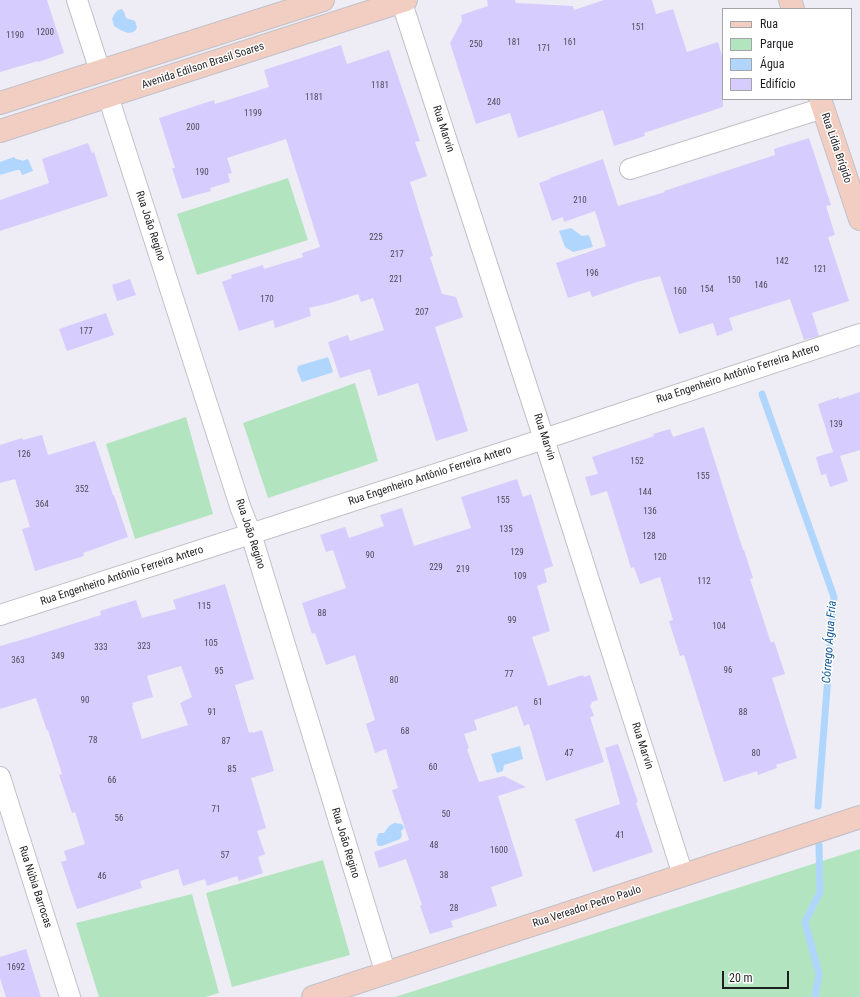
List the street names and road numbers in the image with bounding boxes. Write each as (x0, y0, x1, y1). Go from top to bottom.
street label: Avenida Edilson Brasil Soares (140, 40, 266, 92)
street label: Rua Marvin (429, 104, 457, 154)
street label: Rua Lídia Brígido (818, 111, 854, 185)
street label: Rua João Regino (132, 189, 168, 263)
street label: Rua Engenheiro Antônio Ferreira Antero (655, 341, 821, 407)
street label: Rua Marvin (530, 412, 558, 462)
street label: Rua Engenheiro Antônio Ferreira Antero (347, 443, 513, 509)
street label: Rua João Regino (232, 497, 268, 571)
street label: Rua Engenheiro Antônio Ferreira Antero (39, 543, 205, 609)
street label: Rua Marvin (628, 721, 656, 771)
street label: Rua João Regino (328, 806, 362, 880)
street label: Rua Núbia Barrocas (15, 844, 55, 930)
street label: Rua Vereador Pedro Paulo (531, 883, 643, 931)

